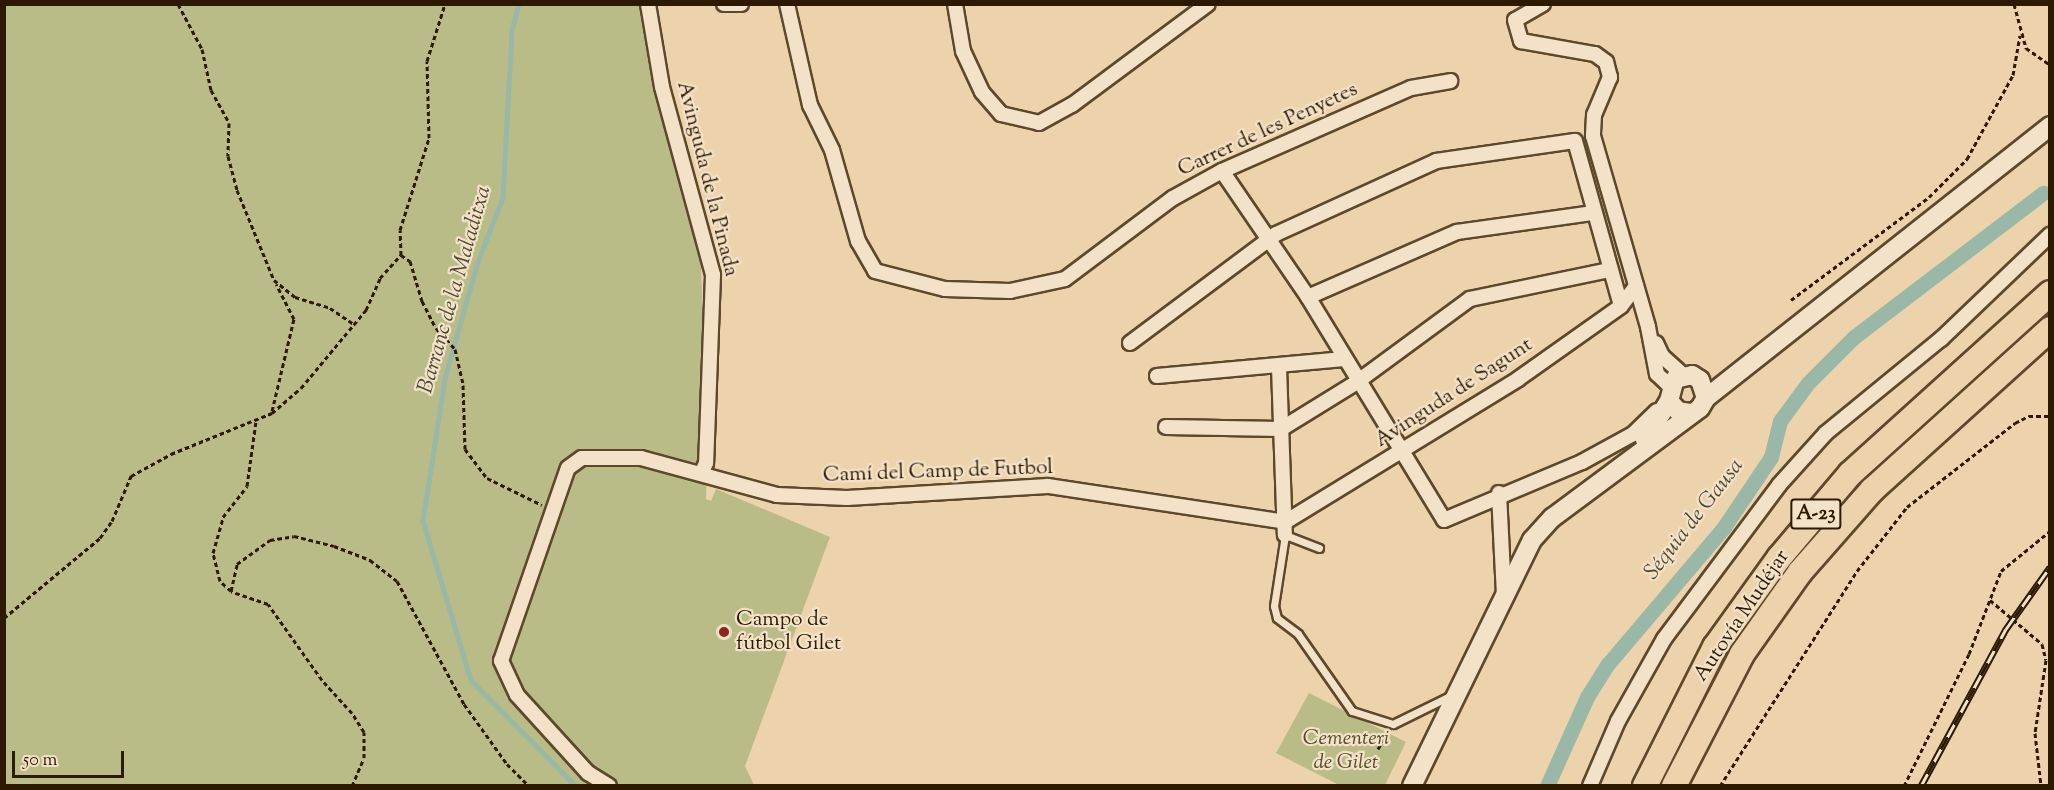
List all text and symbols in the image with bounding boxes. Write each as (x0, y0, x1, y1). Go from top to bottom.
street label: Carrer de les Penyetes (1174, 77, 1362, 183)
street label: Avinguda de la Pinada (671, 79, 743, 279)
water label: Barranc de la Maladitxa (414, 183, 498, 397)
street label: Avinguda de Sagunt (1370, 333, 1538, 453)
water label: Séquia de Gausa (1640, 454, 1750, 586)
street label: Camí del Camp de Futbol (822, 455, 1054, 489)
road number: A-23 (1789, 497, 1843, 531)
street label: Autovía Mudéjar (1689, 546, 1795, 686)
place label: Campo de fútbol Gilet (736, 607, 841, 657)
marker: Campo de fútbol Gilet (717, 625, 731, 639)
park label: Cementeri de Gilet (1303, 726, 1389, 776)
scale bar (15, 739, 128, 777)
text: 50 m (23, 748, 57, 774)

